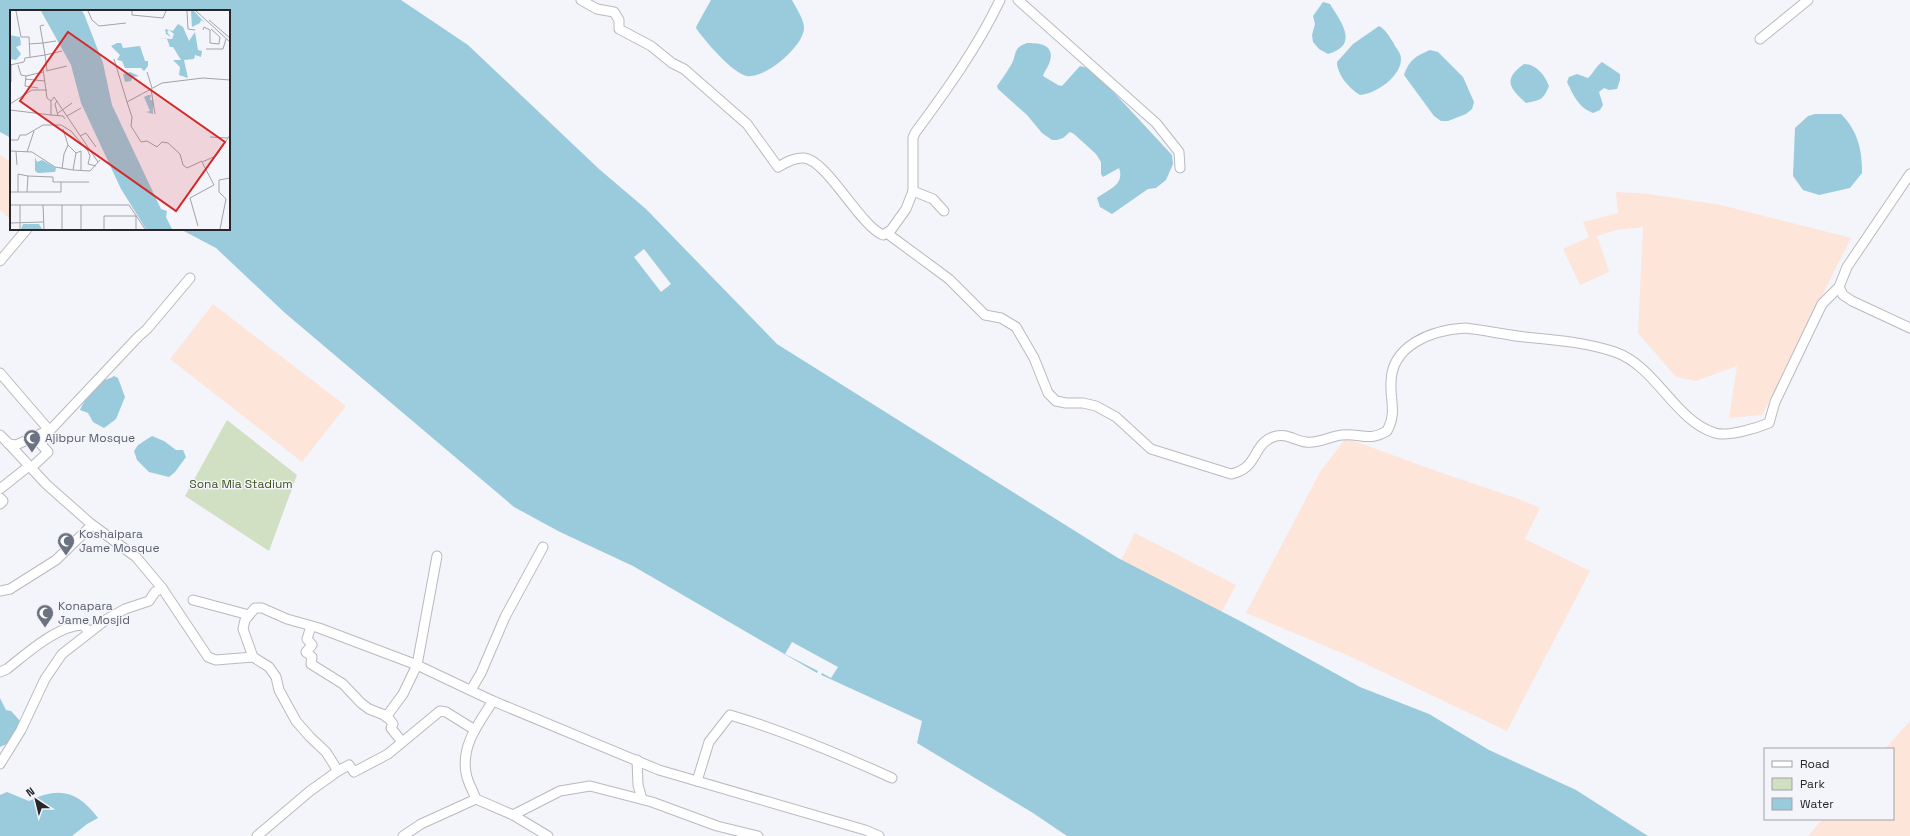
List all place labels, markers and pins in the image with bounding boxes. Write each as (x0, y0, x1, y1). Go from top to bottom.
mosque icon: Ajibpur Mosque (22, 428, 42, 453)
place label: Ajibpur Mosque (45, 430, 135, 446)
place label: Koshaipara Jame Mosque (79, 526, 160, 556)
mosque icon: Koshaipara Jame Mosque (56, 531, 76, 556)
place label: Konapara Jame Mosjid (58, 598, 130, 628)
mosque icon: Konapara Jame Mosjid (35, 603, 55, 628)

